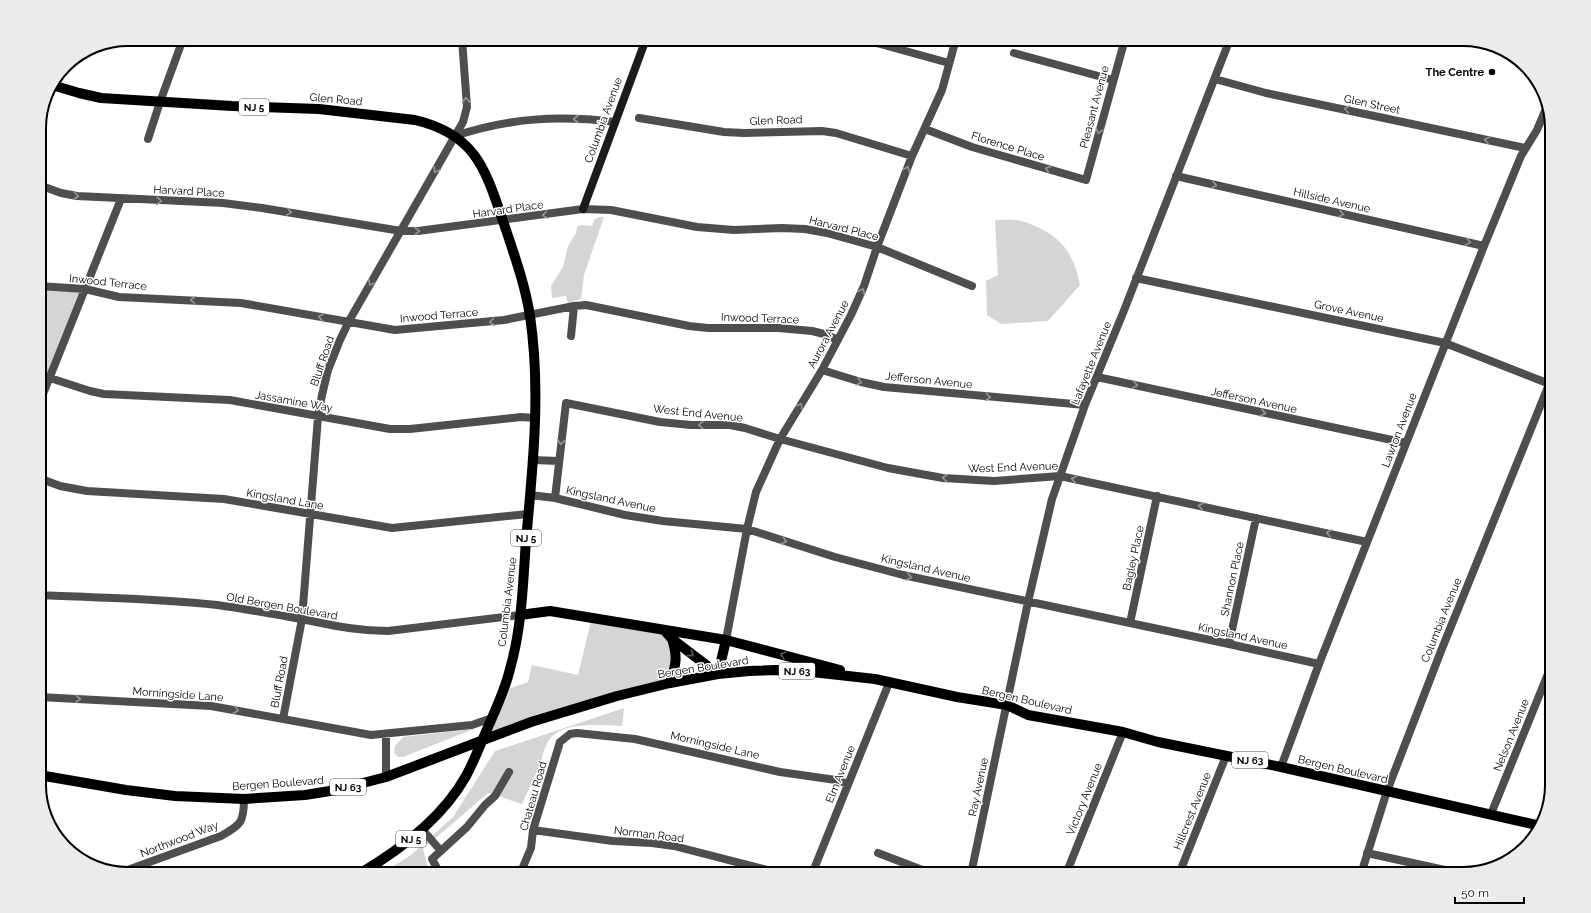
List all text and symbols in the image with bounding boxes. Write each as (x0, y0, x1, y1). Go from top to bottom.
street label: Pleasant Avenue (1077, 64, 1112, 150)
place label: The Centre (1426, 66, 1484, 79)
marker: The Centre (1487, 67, 1497, 77)
street label: Columbia Avenue (582, 75, 625, 165)
street label: Glen Road (309, 91, 363, 108)
street label: Glen Street (1343, 92, 1401, 117)
one-way arrow (462, 97, 471, 103)
road number: NJ 5 (239, 99, 269, 115)
one-way arrow (1343, 106, 1350, 114)
street label: Glen Road (749, 113, 803, 128)
one-way arrow (573, 115, 579, 123)
one-way arrow (1095, 127, 1104, 134)
street label: Florence Place (970, 129, 1047, 164)
one-way arrow (1484, 136, 1490, 144)
one-way arrow (1045, 165, 1052, 174)
one-way arrow (433, 166, 440, 173)
one-way arrow (903, 166, 911, 173)
one-way arrow (1210, 180, 1217, 189)
street label: Harvard Place (153, 183, 225, 200)
street label: Hillside Avenue (1292, 185, 1372, 216)
one-way arrow (73, 191, 80, 200)
one-way arrow (156, 196, 162, 205)
street label: Harvard Place (472, 198, 545, 221)
one-way arrow (286, 207, 292, 216)
one-way arrow (1338, 209, 1344, 217)
one-way arrow (542, 210, 548, 219)
street label: Harvard Place (808, 214, 881, 244)
one-way arrow (414, 227, 420, 235)
one-way arrow (1465, 238, 1471, 246)
street label: Inwood Terrace (68, 272, 148, 293)
one-way arrow (369, 279, 376, 286)
one-way arrow (857, 288, 865, 295)
one-way arrow (190, 296, 196, 304)
street label: Aurora Avenue (805, 298, 852, 370)
street label: Grove Avenue (1313, 298, 1386, 325)
street label: Inwood Terrace (399, 306, 479, 325)
street label: Inwood Terrace (721, 311, 800, 326)
one-way arrow (318, 314, 324, 322)
one-way arrow (489, 317, 495, 326)
street label: Lafayette Avenue (1069, 319, 1114, 407)
street label: Bluff Road (308, 334, 337, 388)
street label: Jefferson Avenue (885, 369, 974, 392)
one-way arrow (856, 377, 862, 385)
one-way arrow (1132, 381, 1139, 389)
street label: Jefferson Avenue (1210, 385, 1299, 416)
street label: Jassamine Way (254, 388, 334, 415)
street label: Lawton Avenue (1379, 391, 1420, 469)
one-way arrow (985, 392, 991, 401)
street label: West End Avenue (653, 402, 744, 425)
one-way arrow (796, 403, 803, 410)
one-way arrow (1259, 408, 1266, 416)
one-way arrow (698, 421, 704, 429)
one-way arrow (557, 439, 566, 445)
street label: West End Avenue (968, 459, 1059, 476)
one-way arrow (942, 474, 948, 483)
one-way arrow (1071, 476, 1077, 484)
street label: Kingsland Avenue (565, 484, 657, 515)
street label: Kingsland Lane (245, 486, 325, 513)
one-way arrow (1198, 503, 1205, 511)
street label: Bagley Place (1120, 524, 1147, 592)
road number: NJ 5 (511, 530, 541, 546)
one-way arrow (1325, 530, 1332, 538)
one-way arrow (780, 536, 787, 545)
street label: Shannon Place (1218, 540, 1247, 618)
street label: Kingsland Avenue (880, 552, 972, 585)
street label: Columbia Avenue (496, 556, 519, 648)
one-way arrow (906, 572, 912, 580)
street label: Columbia Avenue (1419, 576, 1465, 664)
street label: Old Bergen Boulevard (225, 590, 339, 623)
street label: Kingsland Avenue (1197, 621, 1289, 652)
one-way arrow (686, 649, 693, 656)
one-way arrow (780, 651, 787, 660)
street label: Bergen Boulevard (657, 654, 750, 681)
street label: Bluff Road (268, 655, 291, 709)
road number: NJ 63 (779, 663, 815, 679)
street label: Bergen Boulevard (981, 684, 1073, 717)
street label: Morningside Lane (132, 685, 224, 704)
one-way arrow (75, 695, 81, 703)
street label: Nelson Avenue (1491, 696, 1532, 773)
one-way arrow (232, 705, 239, 714)
street label: Morningside Lane (669, 729, 761, 762)
street label: Elm Avenue (823, 743, 858, 805)
road number: NJ 63 (1232, 752, 1268, 768)
street label: Bergen Boulevard (1297, 753, 1389, 786)
street label: Ray Avenue (966, 756, 991, 818)
street label: Chateau Road (517, 760, 550, 832)
street label: Victory Avenue (1064, 761, 1105, 837)
street label: Hillcrest Avenue (1171, 770, 1214, 852)
street label: Bergen Boulevard (232, 774, 324, 793)
road number: NJ 63 (330, 779, 366, 795)
street label: Northwood Way (138, 819, 220, 860)
street label: Norman Road (613, 824, 685, 845)
road number: NJ 5 (396, 831, 426, 847)
scale bar (1455, 879, 1524, 905)
text: 50 m (1461, 886, 1489, 900)

